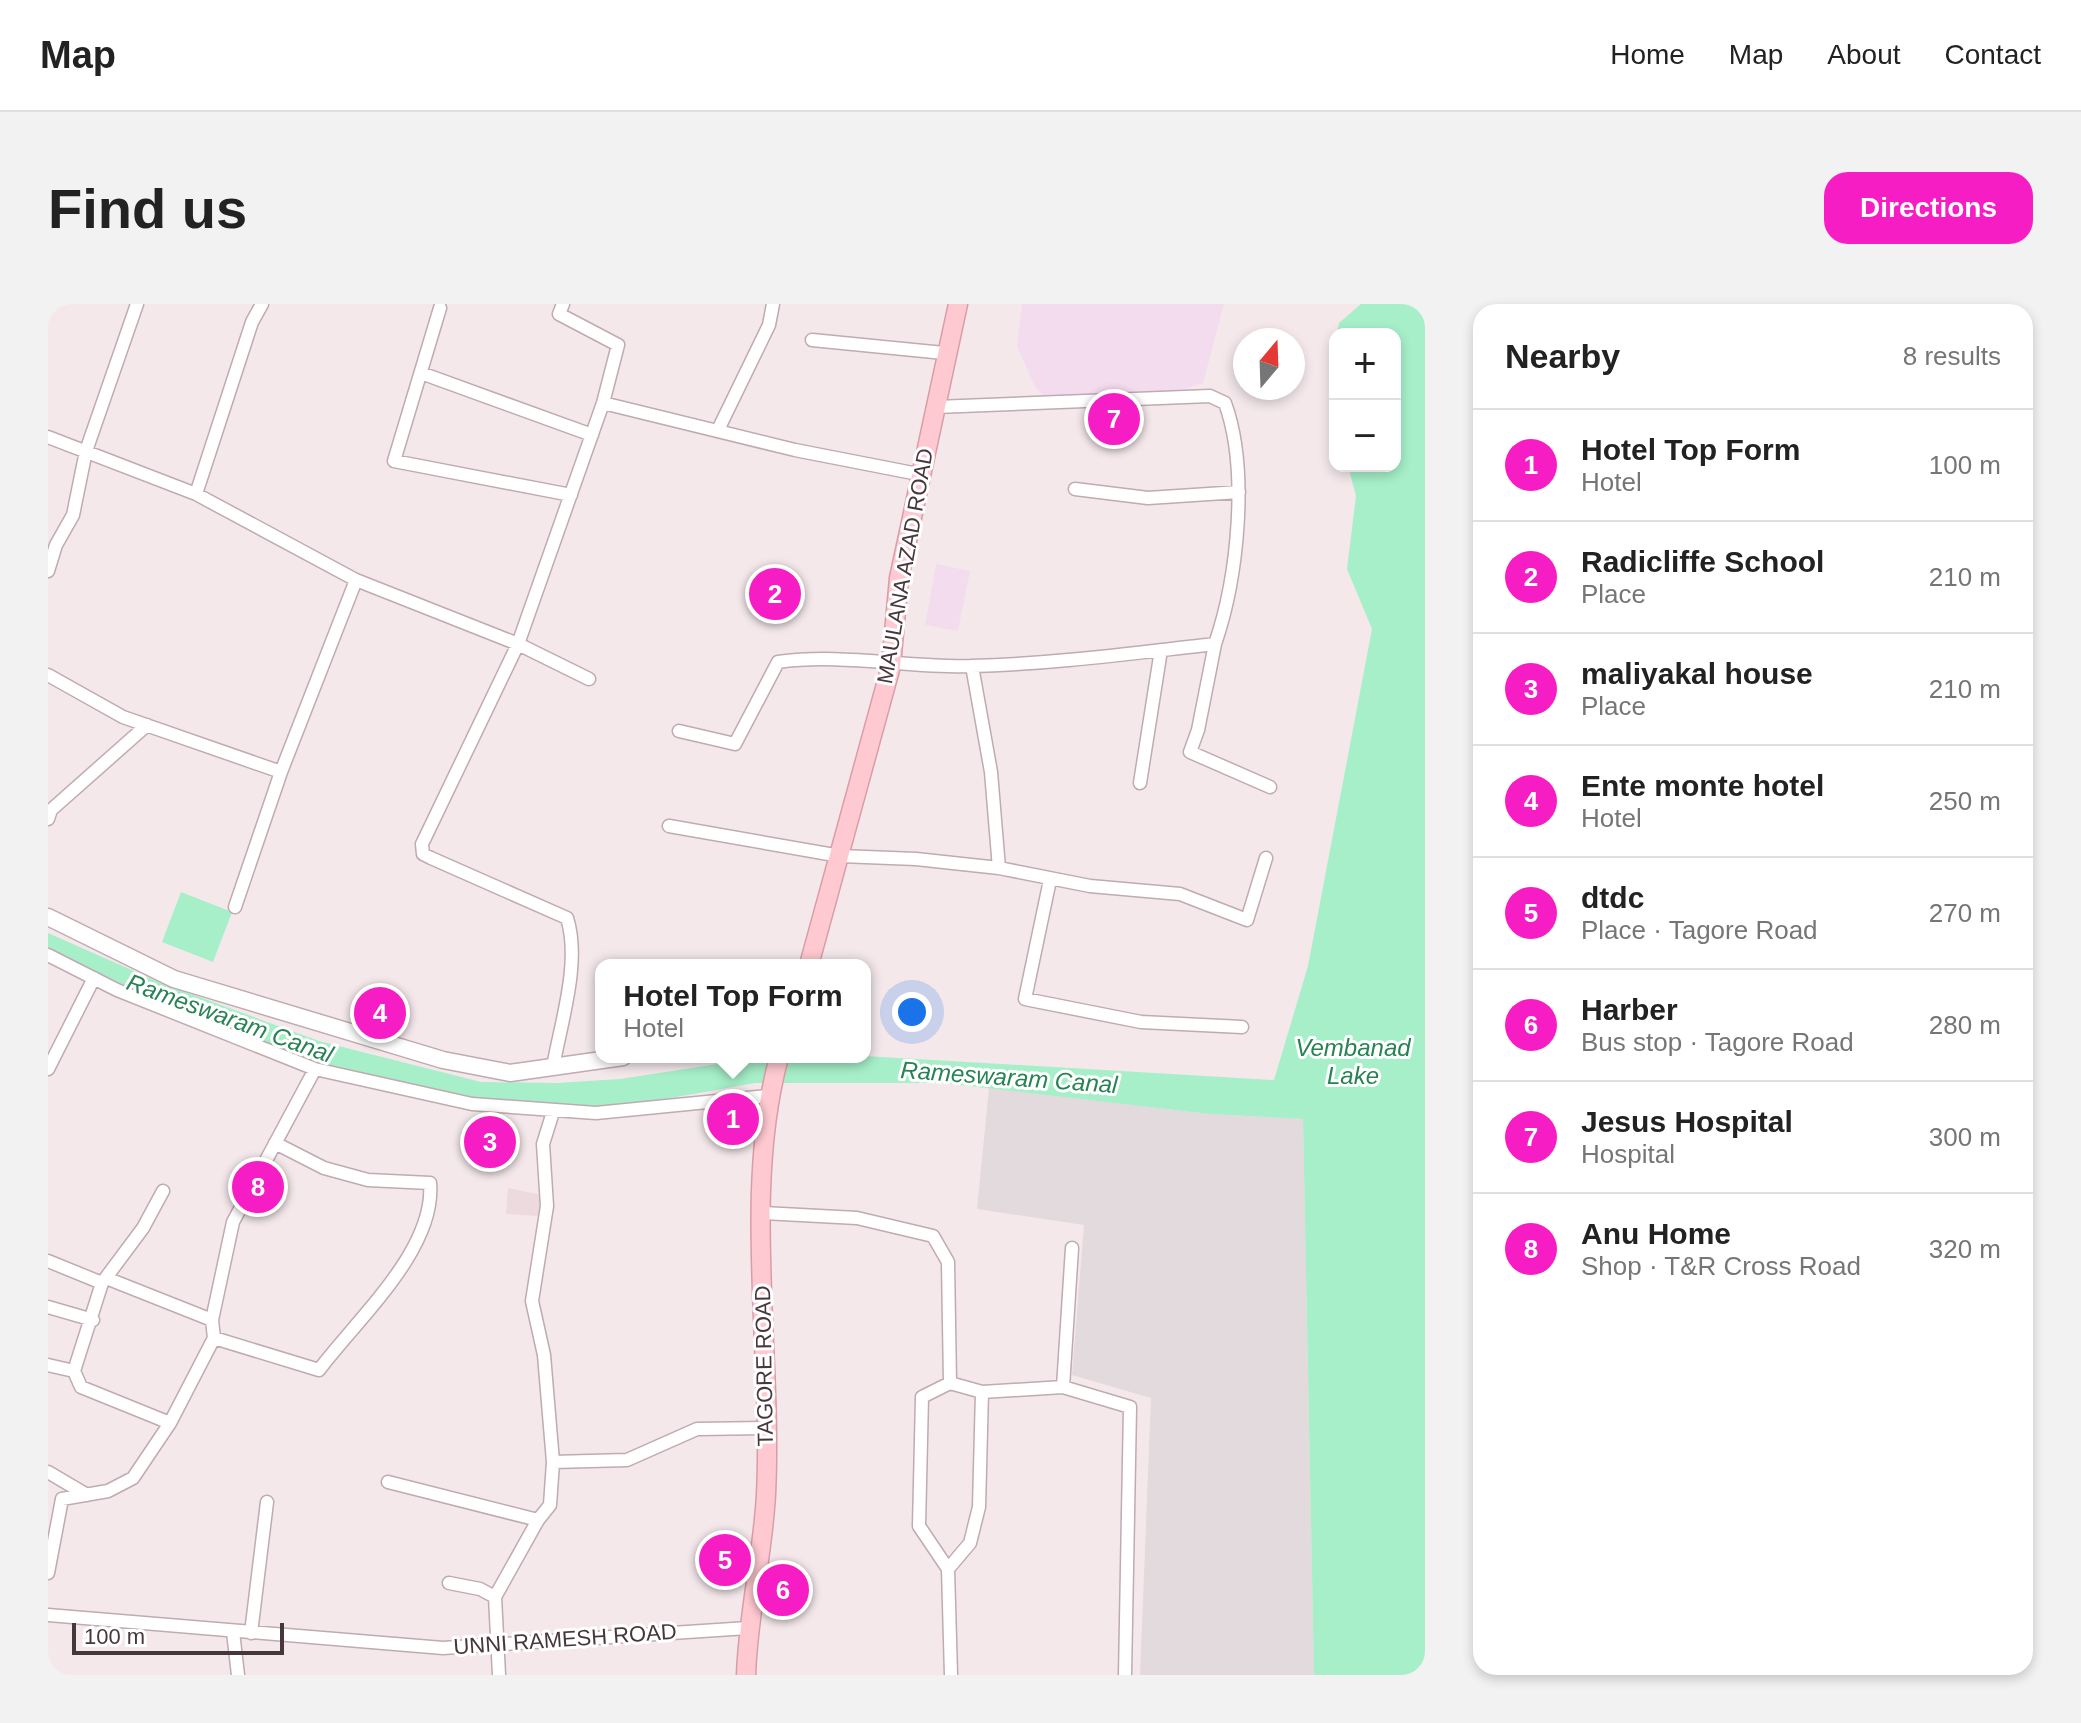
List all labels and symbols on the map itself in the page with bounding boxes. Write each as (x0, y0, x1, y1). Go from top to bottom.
north arrow (1233, 328, 1305, 400)
pin: 7 (1088, 389, 1140, 449)
street label: MAULANA AZAD ROAD (872, 446, 938, 686)
pin: 2 (749, 564, 801, 624)
water label: Rameswaram Canal (123, 968, 337, 1068)
pin: 4 (354, 983, 406, 1043)
your location (892, 992, 932, 1032)
water label: Vembanad Lake (1295, 1034, 1411, 1089)
water label: Rameswaram Canal (900, 1056, 1119, 1098)
pin: 1 (707, 1089, 759, 1149)
pin: 3 (464, 1112, 516, 1172)
pin: 8 (232, 1157, 284, 1217)
street label: TAGORE ROAD (750, 1285, 778, 1447)
pin: 5 (699, 1530, 751, 1590)
pin: 6 (757, 1560, 809, 1620)
scale bar (72, 1619, 284, 1655)
street label: UNNI RAMESH ROAD (453, 1619, 677, 1659)

